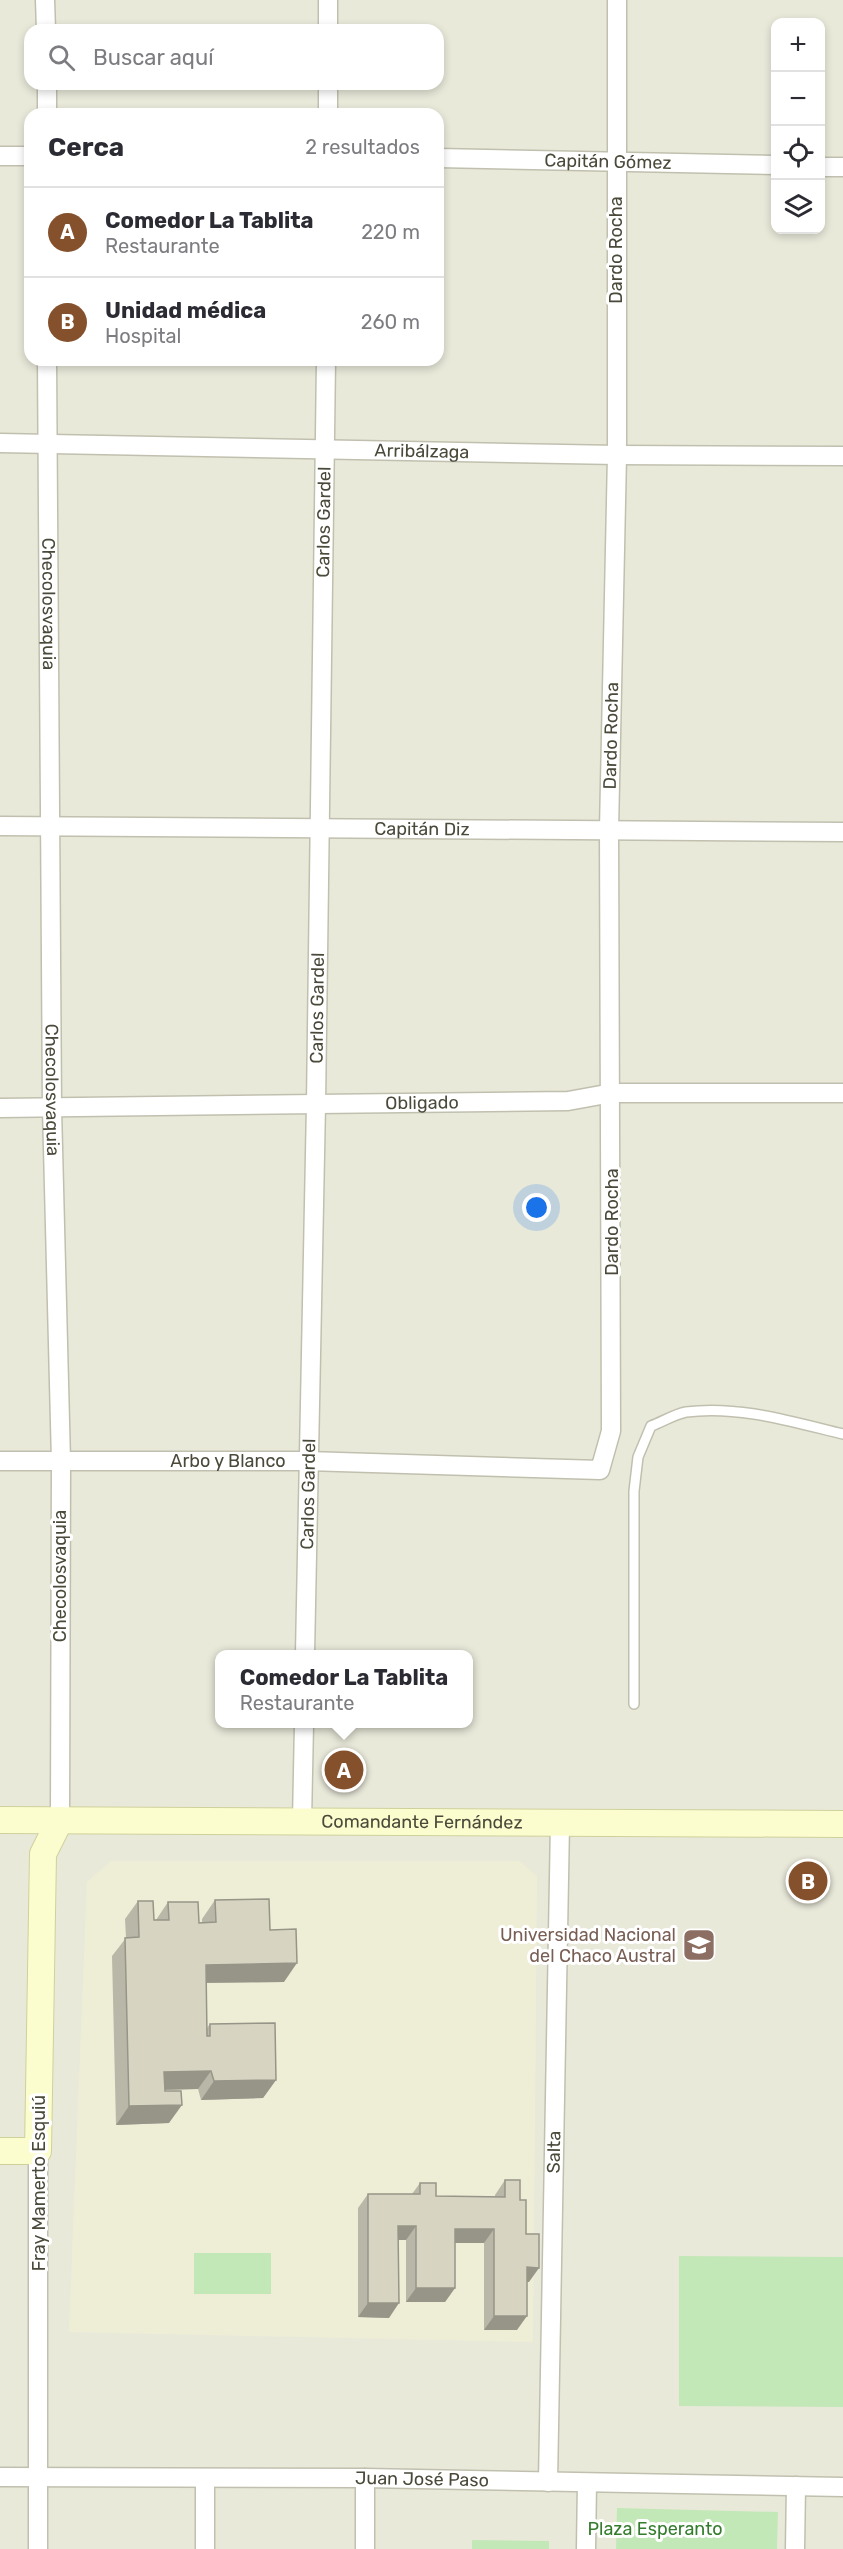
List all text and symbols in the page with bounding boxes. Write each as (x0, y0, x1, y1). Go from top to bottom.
map controls (771, 18, 825, 234)
button: + (771, 18, 825, 72)
search box (24, 24, 444, 90)
icon: search (45, 41, 78, 74)
text: Buscar aquí (93, 44, 214, 71)
button: − (771, 72, 825, 126)
button: locate (771, 126, 825, 180)
text: Cerca (48, 132, 124, 163)
text: 2 resultados (305, 135, 420, 159)
street label: Capitán Gómez (544, 149, 672, 174)
button: layers (771, 180, 825, 234)
street label: Dardo Rocha (605, 196, 627, 304)
text: Comedor La Tablita (105, 207, 314, 234)
text: A (60, 220, 75, 244)
text: 220 m (361, 220, 420, 244)
text: Restaurante (105, 234, 220, 258)
text: Unidad médica (105, 297, 266, 324)
text: B (60, 310, 75, 334)
text: 260 m (361, 310, 420, 334)
text: Hospital (105, 324, 181, 348)
street label: Arribálzaga (374, 439, 470, 463)
street label: Carlos Gardel (312, 466, 336, 578)
street label: Checolosvaquia (37, 538, 60, 670)
street label: Dardo Rocha (599, 682, 623, 790)
street label: Capitán Diz (374, 818, 470, 840)
street label: Carlos Gardel (306, 952, 329, 1064)
street label: Checolosvaquia (40, 1024, 64, 1156)
street label: Obligado (385, 1091, 459, 1114)
street label: Dardo Rocha (601, 1168, 623, 1276)
your location (522, 1193, 551, 1222)
street label: Carlos Gardel (296, 1438, 320, 1550)
street label: Arbo y Blanco (170, 1450, 286, 1472)
street label: Checolosvaquia (49, 1510, 71, 1642)
popup (215, 1650, 473, 1728)
text: Comedor La Tablita (240, 1664, 448, 1691)
text: Restaurante (240, 1691, 354, 1715)
pin: A (324, 1748, 364, 1792)
street label: Comandante Fernández (321, 1811, 523, 1833)
pin: B (788, 1858, 828, 1904)
place label: Universidad Nacional del Chaco Austral (500, 1924, 676, 1967)
school or university icon: Universidad Nacional del Chaco Austral (681, 1927, 717, 1963)
street label: Fray Mamerto Esquiú (28, 2095, 50, 2271)
street label: Salta (543, 2131, 565, 2174)
street label: Juan José Paso (355, 2467, 489, 2491)
park label: Plaza Esperanto (587, 2518, 723, 2540)

